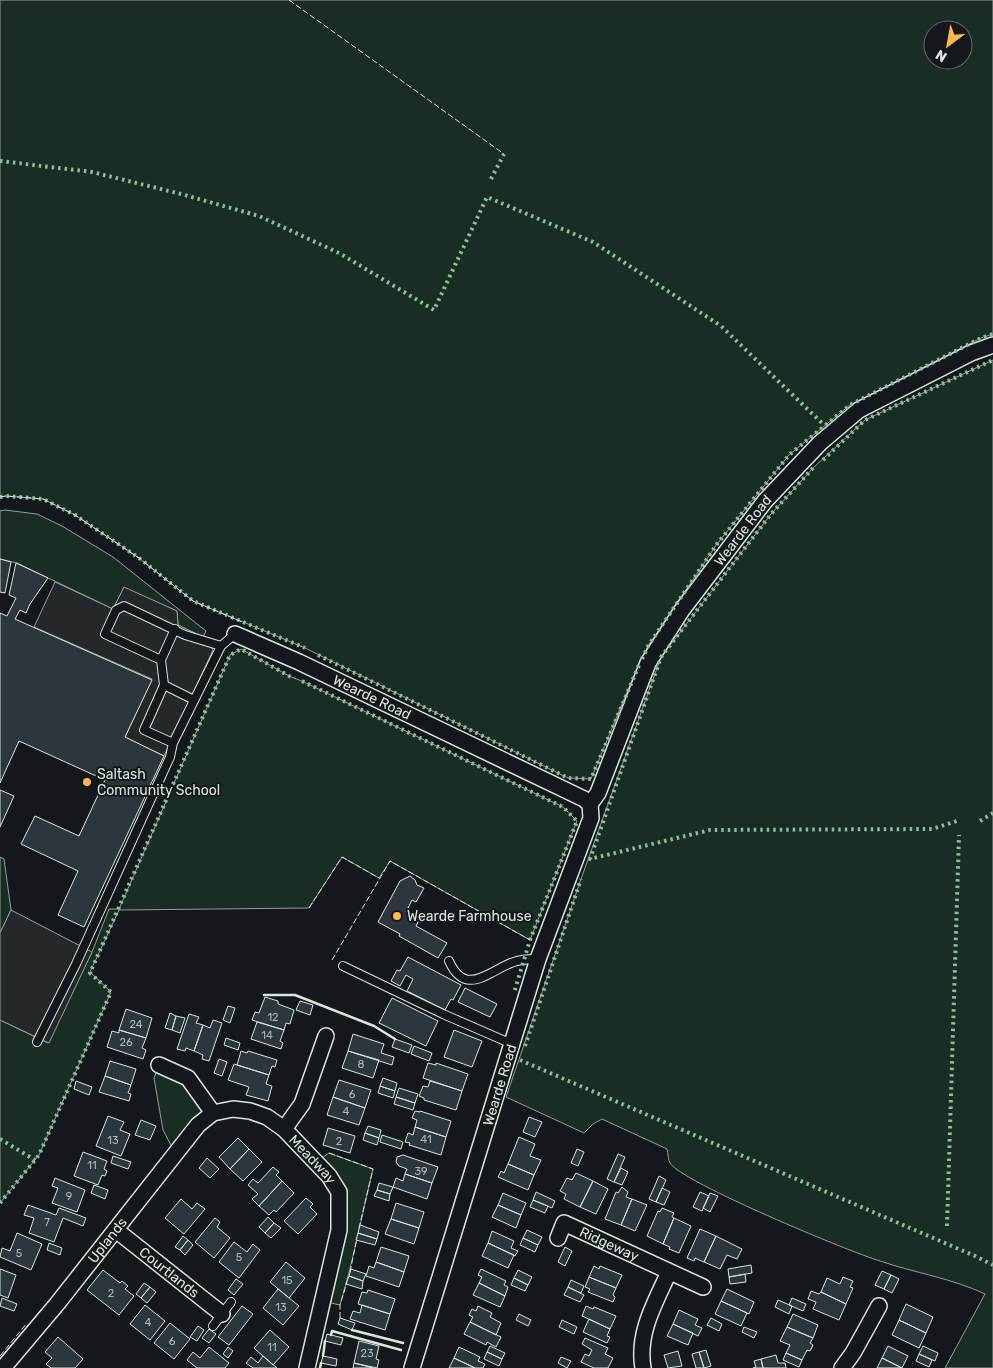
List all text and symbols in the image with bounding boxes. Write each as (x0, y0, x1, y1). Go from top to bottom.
north arrow (923, 20, 973, 70)
text: N (933, 46, 950, 65)
street label: Wearde Road (710, 491, 775, 569)
street label: Wearde Road (330, 671, 414, 723)
place label: Saltash Community School (97, 766, 220, 799)
marker: Saltash Community School (81, 776, 93, 788)
place label: Wearde Farmhouse (407, 908, 532, 925)
marker: Wearde Farmhouse (391, 910, 403, 922)
house number: 12 (267, 1011, 279, 1024)
house number: 24 (129, 1018, 143, 1031)
house number: 14 (261, 1029, 273, 1042)
house number: 26 (119, 1036, 133, 1049)
street label: Wearde Road (480, 1042, 520, 1128)
house number: 8 (358, 1058, 365, 1071)
house number: 6 (349, 1088, 356, 1101)
house number: 4 (343, 1105, 350, 1118)
street label: Meadway (286, 1131, 340, 1187)
house number: 41 (420, 1133, 432, 1146)
house number: 13 (107, 1134, 119, 1147)
house number: 2 (336, 1135, 342, 1148)
house number: 11 (87, 1159, 97, 1172)
house number: 39 (414, 1165, 428, 1178)
house number: 9 (66, 1190, 72, 1203)
street label: Uplands (84, 1214, 130, 1266)
house number: 7 (44, 1216, 50, 1229)
street label: Ridgeway (577, 1223, 642, 1265)
street label: Courtlands (136, 1243, 203, 1301)
house number: 5 (16, 1247, 23, 1260)
house number: 5 (236, 1251, 243, 1264)
house number: 15 (281, 1274, 293, 1287)
house number: 2 (108, 1287, 114, 1300)
house number: 13 (275, 1301, 287, 1314)
house number: 4 (145, 1316, 152, 1329)
house number: 6 (169, 1335, 176, 1348)
house number: 11 (267, 1341, 277, 1354)
house number: 23 (360, 1347, 374, 1360)

